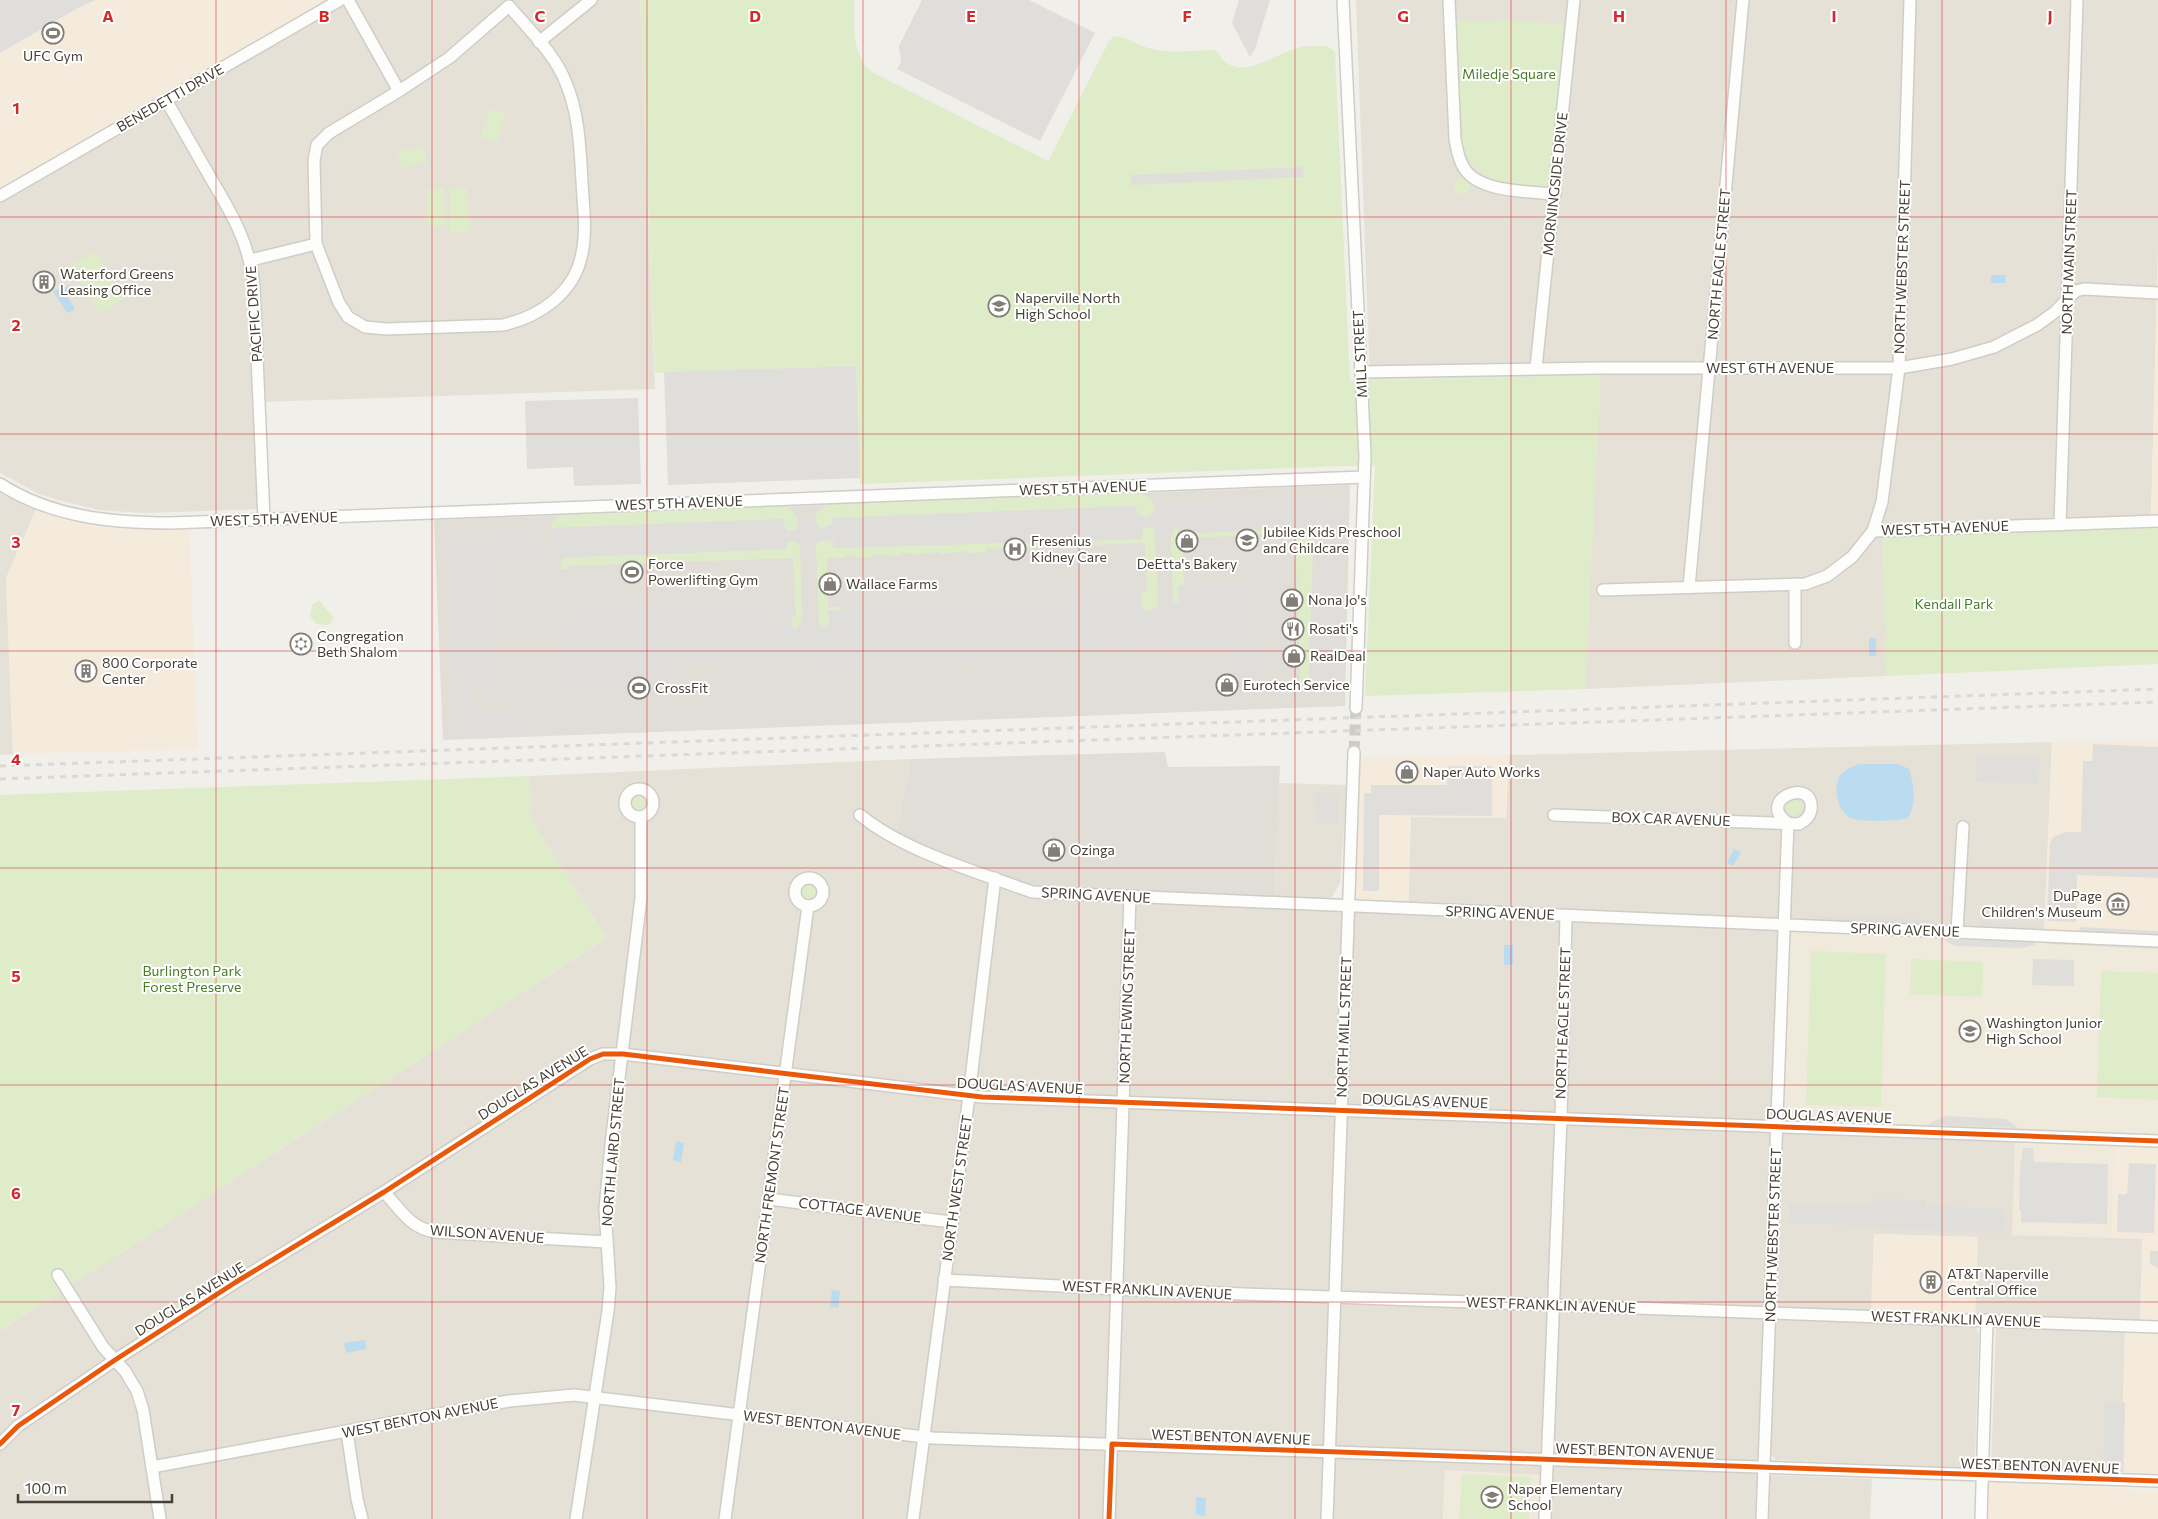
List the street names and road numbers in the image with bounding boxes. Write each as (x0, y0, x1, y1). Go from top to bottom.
street label: BENEDETTI DRIVE (113, 60, 226, 135)
street label: MORNINGSIDE DRIVE (1539, 111, 1570, 257)
street label: NORTH WEBSTER STREET (1890, 180, 1913, 354)
street label: NORTH EAGLE STREET (1703, 187, 1734, 340)
street label: NORTH MAIN STREET (2057, 189, 2080, 335)
street label: PACIFIC DRIVE (242, 265, 265, 363)
street label: MILL STREET (1349, 310, 1370, 398)
street label: WEST 6TH AVENUE (1706, 359, 1834, 376)
street label: WEST 5TH AVENUE (1019, 477, 1147, 498)
street label: WEST 5TH AVENUE (615, 492, 743, 513)
street label: WEST 5TH AVENUE (210, 508, 338, 529)
street label: WEST 5TH AVENUE (1881, 517, 2009, 538)
street label: BOX CAR AVENUE (1611, 808, 1731, 829)
street label: SPRING AVENUE (1041, 883, 1151, 906)
street label: SPRING AVENUE (1445, 902, 1555, 923)
street label: SPRING AVENUE (1850, 919, 1960, 940)
street label: NORTH EWING STREET (1115, 928, 1138, 1084)
street label: NORTH EAGLE STREET (1551, 947, 1574, 1099)
street label: NORTH MILL STREET (1333, 956, 1354, 1098)
street label: DOUGLAS AVENUE (475, 1042, 591, 1123)
street label: DOUGLAS AVENUE (956, 1074, 1084, 1097)
street label: NORTH LAIRD STREET (598, 1077, 627, 1227)
street label: NORTH FREMONT STREET (751, 1086, 792, 1264)
street label: DOUGLAS AVENUE (1362, 1090, 1489, 1111)
street label: DOUGLAS AVENUE (1766, 1105, 1893, 1126)
street label: NORTH WEST STREET (938, 1114, 975, 1262)
street label: NORTH WEBSTER STREET (1761, 1148, 1784, 1322)
street label: COTTAGE AVENUE (798, 1194, 922, 1225)
street label: WILSON AVENUE (429, 1221, 545, 1246)
street label: DOUGLAS AVENUE (132, 1258, 248, 1339)
street label: WEST FRANKLIN AVENUE (1062, 1277, 1232, 1302)
street label: WEST FRANKLIN AVENUE (1466, 1293, 1636, 1316)
street label: WEST FRANKLIN AVENUE (1871, 1307, 2041, 1330)
street label: WEST BENTON AVENUE (340, 1394, 500, 1441)
street label: WEST BENTON AVENUE (742, 1406, 902, 1443)
street label: WEST BENTON AVENUE (1151, 1425, 1311, 1448)
street label: WEST BENTON AVENUE (1555, 1439, 1715, 1462)
street label: WEST BENTON AVENUE (1960, 1454, 2120, 1477)

